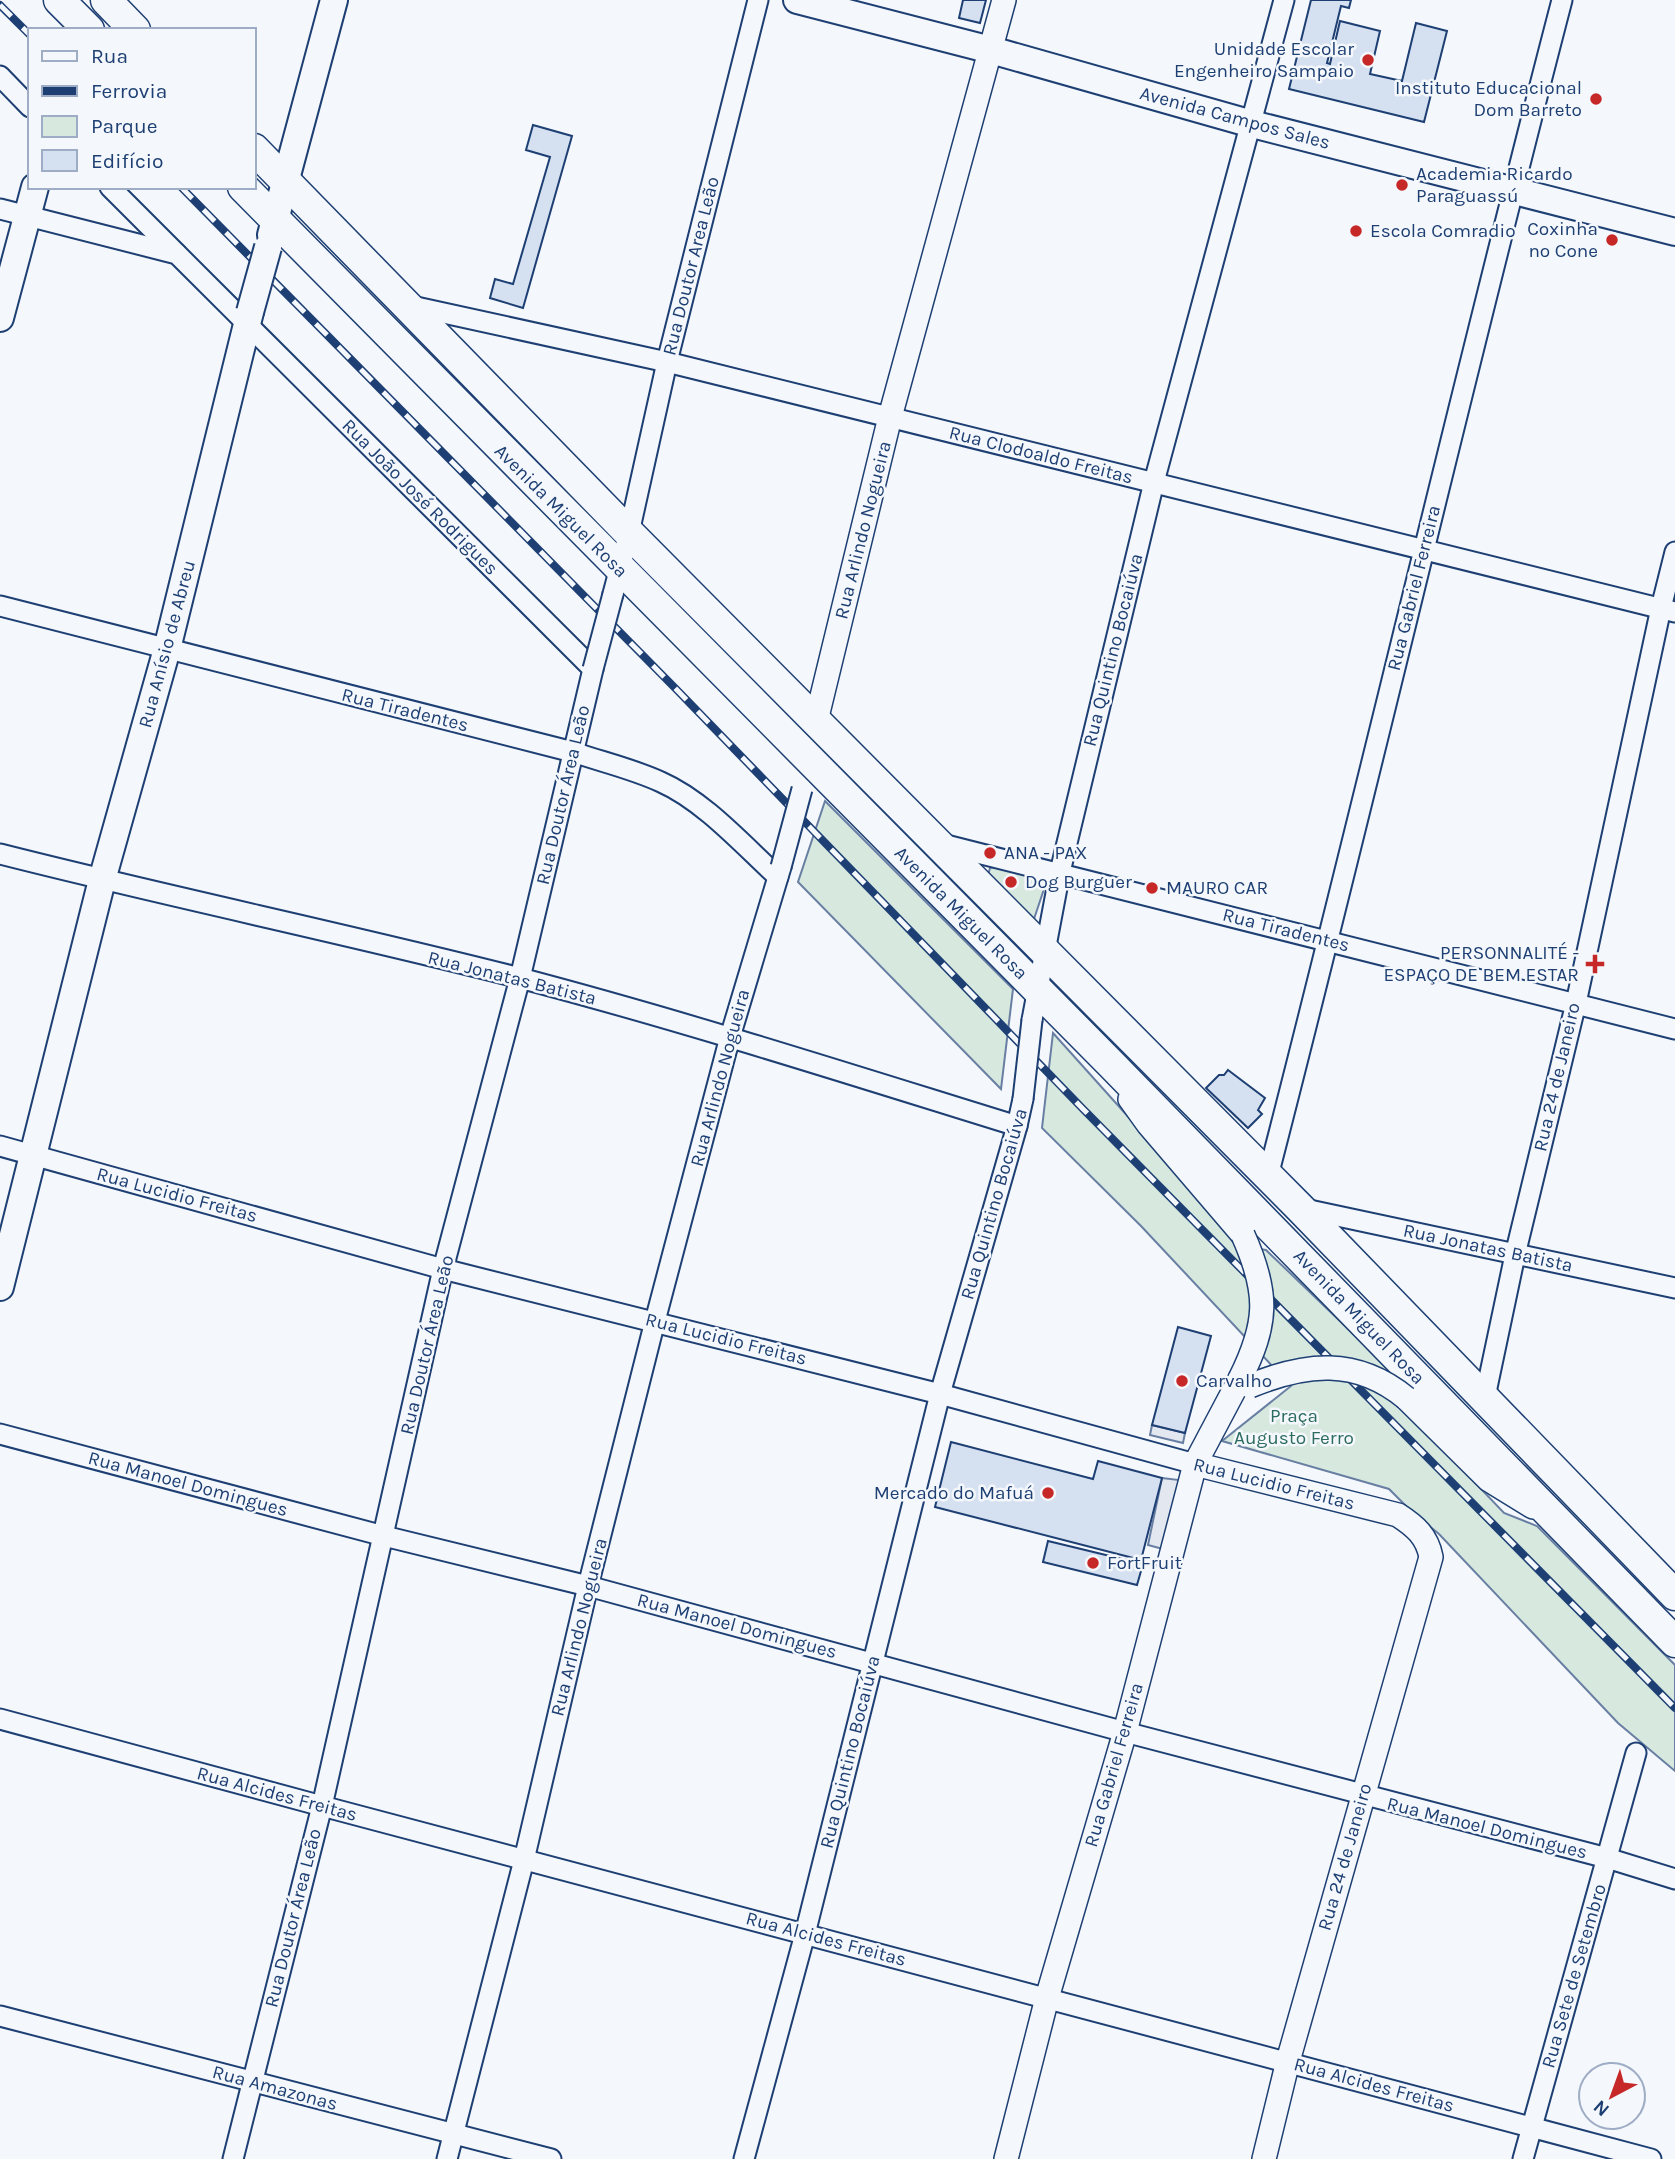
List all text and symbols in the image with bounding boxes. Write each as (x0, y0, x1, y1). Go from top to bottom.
legend (28, 28, 256, 189)
place label: Unidade Escolar Engenheiro Sampaio (1174, 38, 1354, 82)
text: Rua (91, 44, 128, 68)
marker: Unidade Escolar Engenheiro Sampaio (1360, 52, 1376, 68)
place label: Instituto Educacional Dom Barreto (1395, 77, 1582, 121)
text: Ferrovia (91, 79, 167, 103)
street label: Avenida Campos Sales (1137, 82, 1333, 154)
marker: Instituto Educacional Dom Barreto (1588, 91, 1604, 107)
text: Parque (91, 114, 158, 138)
text: Edifício (91, 149, 164, 173)
place label: Academia Ricardo Paraguassú (1416, 163, 1573, 207)
street label: Rua Doutor Area Leão (658, 174, 724, 358)
marker: Academia Ricardo Paraguassú (1394, 177, 1410, 193)
place label: Coxinha no Cone (1527, 218, 1598, 262)
place label: Escola Comradio (1370, 220, 1516, 242)
marker: Escola Comradio (1348, 223, 1364, 239)
marker: Coxinha no Cone (1604, 232, 1620, 248)
street label: Rua João José Rodrigues (337, 414, 503, 580)
street label: Rua Clodoaldo Freitas (947, 421, 1135, 489)
street label: Rua Arlindo Nogueira (830, 439, 896, 621)
street label: Avenida Miguel Rosa (490, 440, 632, 582)
street label: Rua Gabriel Ferreira (1383, 503, 1445, 673)
street label: Rua Quintino Bocaiúva (1078, 551, 1148, 749)
street label: Rua Anísio de Abreu (134, 558, 200, 730)
street label: Rua Tiradentes (339, 684, 471, 736)
street label: Rua Doutor Área Leão (531, 703, 594, 887)
street label: Avenida Miguel Rosa (890, 842, 1032, 984)
place label: ANA - PAX (1004, 842, 1087, 864)
marker: ANA - PAX (982, 845, 998, 861)
place label: Dog Burguer (1025, 871, 1132, 893)
marker: Dog Burguer (1003, 874, 1019, 890)
place label: MAURO CAR (1166, 877, 1268, 899)
marker: MAURO CAR (1144, 880, 1160, 896)
street label: Rua Tiradentes (1220, 904, 1352, 956)
place label: PERSONNALITÉ - ESPAÇO DE BEM ESTAR (1383, 941, 1579, 986)
street label: Rua Jonatas Batista (425, 946, 599, 1010)
marker: PERSONNALITÉ - ESPAÇO DE BEM ESTAR (1585, 954, 1605, 974)
street label: Rua Arlindo Nogueira (686, 987, 754, 1169)
street label: Rua 24 de Janeiro (1529, 1000, 1585, 1154)
street label: Rua Quintino Bocaiúva (956, 1106, 1032, 1302)
street label: Rua Lucidio Freitas (94, 1163, 260, 1227)
street label: Rua Jonatas Batista (1401, 1219, 1575, 1277)
street label: Avenida Miguel Rosa (1289, 1245, 1429, 1389)
street label: Rua Doutor Área Leão (395, 1253, 458, 1437)
street label: Rua Lucidio Freitas (643, 1308, 809, 1370)
place label: Carvalho (1196, 1370, 1272, 1392)
marker: Carvalho (1174, 1373, 1190, 1389)
park label: Praça Augusto Ferro (1234, 1405, 1354, 1449)
street label: Rua Manoel Domingues (86, 1447, 290, 1521)
street label: Rua Lucidio Freitas (1191, 1453, 1357, 1515)
place label: Mercado do Mafuá (874, 1482, 1034, 1504)
marker: Mercado do Mafuá (1040, 1485, 1056, 1501)
street label: Rua Arlindo Nogueira (546, 1536, 612, 1718)
place label: FortFruit (1107, 1552, 1182, 1574)
marker: FortFruit (1085, 1555, 1101, 1571)
street label: Rua Manoel Domingues (635, 1589, 839, 1663)
street label: Rua Quintino Bocaiúva (815, 1653, 885, 1851)
street label: Rua Gabriel Ferreira (1080, 1680, 1148, 1850)
street label: Rua Alcides Freitas (194, 1762, 360, 1826)
street label: Rua 24 de Janeiro (1313, 1781, 1377, 1933)
street label: Rua Manoel Domingues (1384, 1792, 1590, 1864)
street label: Rua Doutor Área Leão (259, 1826, 326, 2010)
street label: Rua Sete de Setembro (1537, 1881, 1611, 2071)
street label: Rua Alcides Freitas (743, 1907, 909, 1971)
street label: Rua Alcides Freitas (1291, 2053, 1457, 2117)
street label: Rua Amazonas (210, 2061, 340, 2115)
north arrow (1577, 2061, 1647, 2131)
text: N (1589, 2095, 1614, 2121)

